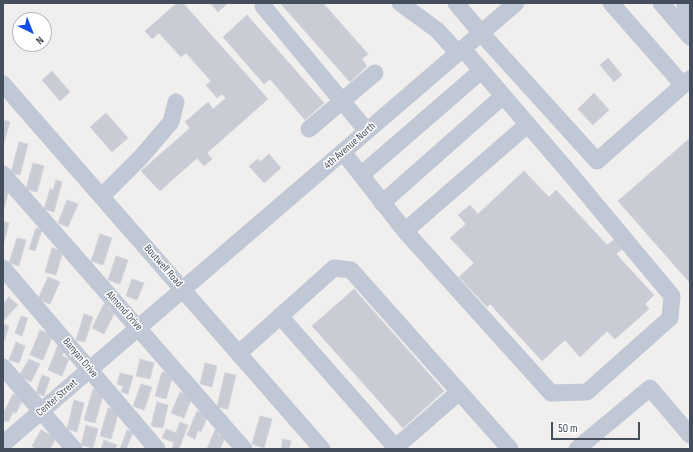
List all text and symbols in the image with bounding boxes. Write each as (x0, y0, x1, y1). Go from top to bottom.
north arrow (12, 12, 52, 52)
text: N (33, 34, 46, 47)
street label: 4th Avenue North (321, 120, 379, 172)
street label: Boutwell Road (141, 242, 185, 290)
street label: Almond Drive (103, 288, 145, 334)
street label: Banyan Drive (60, 335, 100, 381)
street label: Center Street (34, 377, 80, 419)
scale bar (553, 414, 642, 440)
text: 50 m (558, 421, 578, 436)

